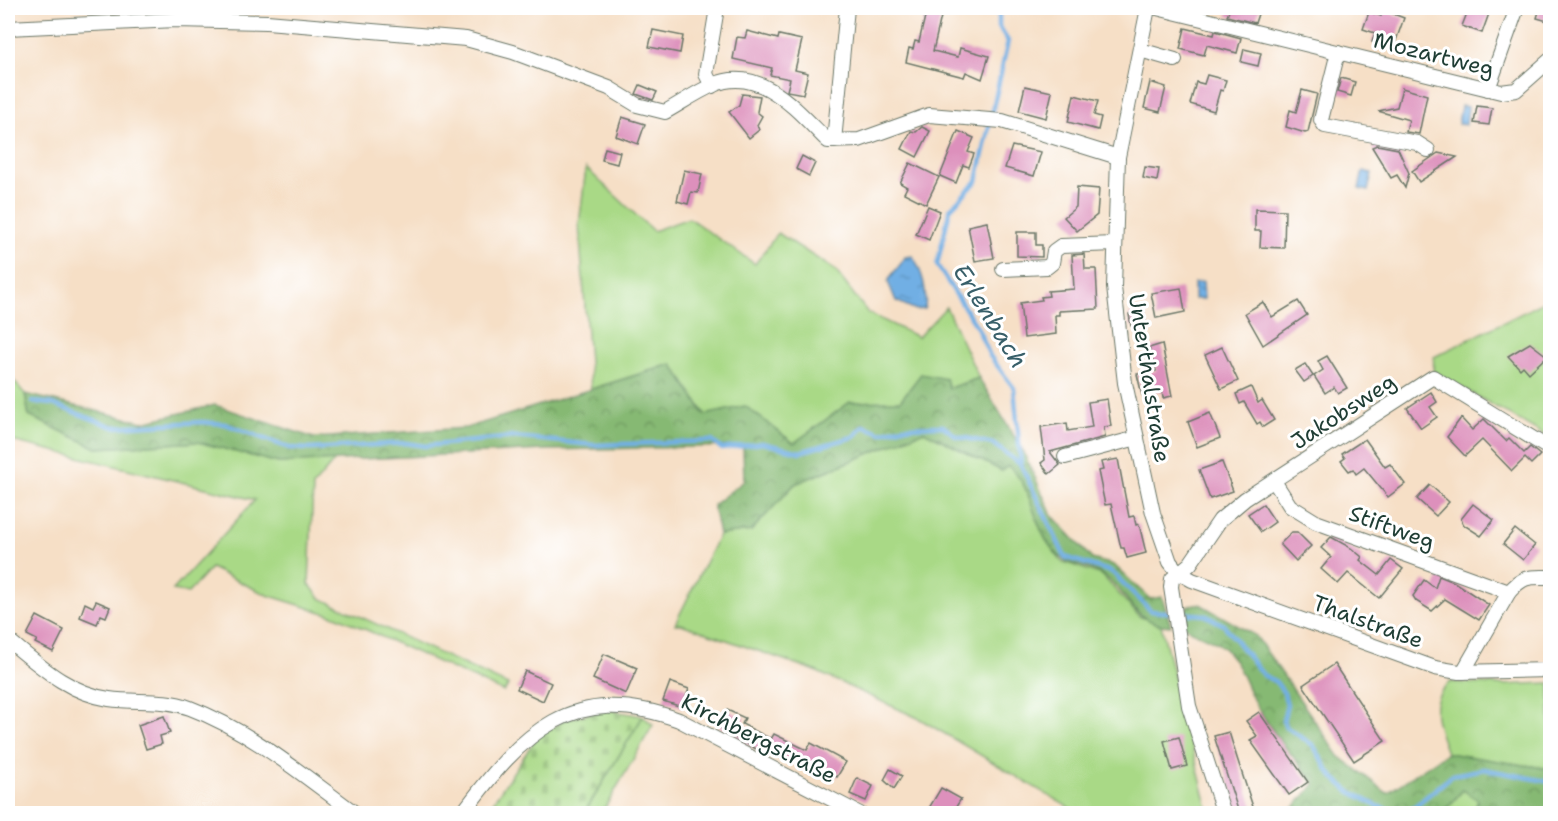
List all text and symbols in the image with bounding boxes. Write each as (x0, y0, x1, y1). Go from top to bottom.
street label: Mozartweg (1370, 25, 1497, 83)
water label: Erlenbach (945, 258, 1035, 374)
street label: Unterthalstraße (1122, 291, 1177, 465)
street label: Jakobsweg (1285, 367, 1401, 456)
street label: Stiftweg (1345, 499, 1439, 556)
street label: Thalstraße (1308, 588, 1427, 655)
street label: Kirchbergstraße (676, 687, 841, 790)

